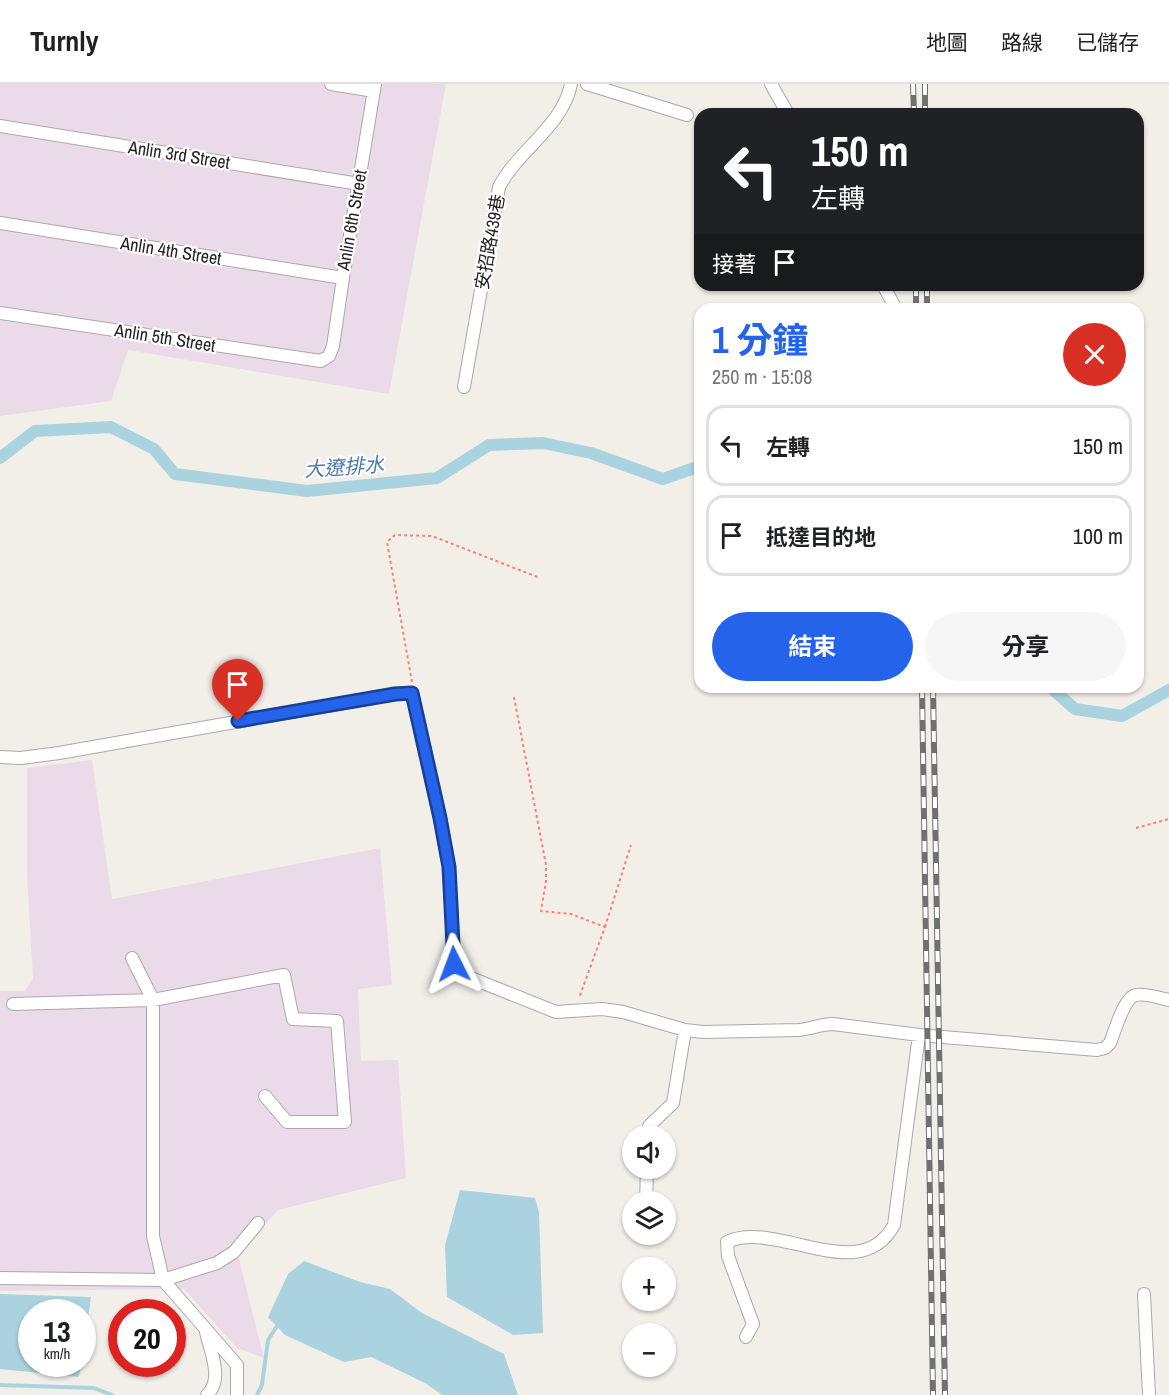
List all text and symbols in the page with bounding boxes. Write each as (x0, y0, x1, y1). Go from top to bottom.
text: Turnly (30, 22, 99, 60)
text: 地圖 (926, 28, 968, 57)
text: 路線 (1001, 28, 1043, 57)
text: 已儲存 (1076, 28, 1139, 57)
text: 150 m (811, 123, 909, 179)
icon: left (712, 132, 790, 210)
street label: Anlin 3rd Street (125, 134, 232, 175)
street label: Anlin 6th Street (330, 168, 373, 273)
text: 左轉 (811, 180, 865, 216)
street label: 安招路439巷 (469, 192, 510, 292)
street label: Anlin 4th Street (118, 230, 223, 271)
icon: arrive (768, 246, 801, 279)
text: 接著 (712, 249, 756, 279)
text: 1 分鐘 (712, 316, 809, 364)
street label: Anlin 5th Street (112, 317, 217, 358)
button: close (1063, 323, 1126, 386)
text: 250 m · 15:08 (712, 363, 812, 390)
icon: left (715, 429, 748, 462)
text: 150 m (1073, 431, 1123, 461)
text: 左轉 (766, 432, 810, 462)
water label: 大遼排水 (303, 450, 386, 483)
icon: arrive (715, 519, 748, 552)
text: 100 m (1073, 521, 1123, 551)
text: 抵達目的地 (766, 522, 876, 552)
button: 結束 (712, 612, 913, 681)
button: 分享 (925, 612, 1126, 681)
pin (212, 659, 263, 721)
icon: arrive (221, 668, 254, 701)
position arrow (422, 932, 486, 996)
map controls (622, 1125, 676, 1377)
button: sound (622, 1125, 676, 1179)
button: layers (622, 1191, 676, 1245)
button: + (622, 1257, 676, 1311)
speed limit sign: 20 (108, 1299, 186, 1377)
text: 13 (43, 1311, 71, 1351)
button: − (622, 1323, 676, 1377)
text: km/h (44, 1343, 70, 1364)

